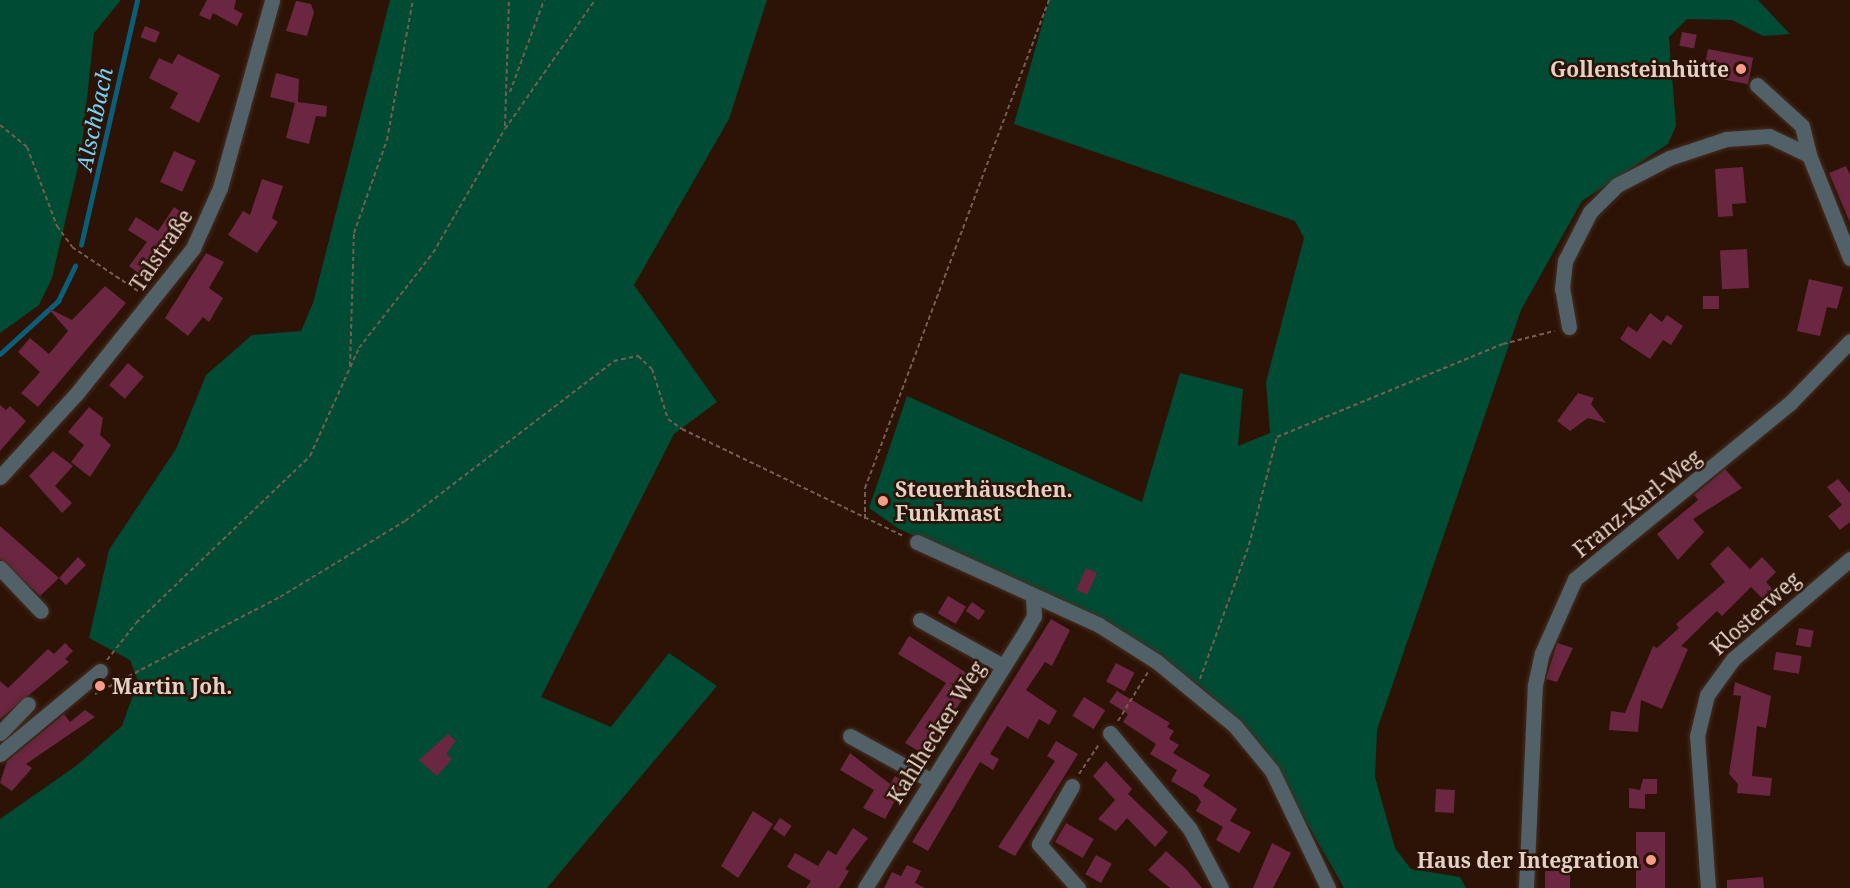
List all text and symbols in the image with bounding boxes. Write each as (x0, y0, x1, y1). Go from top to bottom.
place label: Gollensteinhütte (1550, 56, 1729, 82)
marker: Gollensteinhütte (1734, 62, 1748, 76)
water label: Alschbach (70, 65, 118, 173)
street label: Talstraße (124, 204, 198, 296)
street label: Franz-Karl-Weg (1568, 444, 1706, 562)
place label: Steuerhäuschen. Funkmast (895, 476, 1073, 526)
marker: Steuerhäuschen. Funkmast (876, 494, 890, 508)
street label: Klosterweg (1705, 566, 1805, 660)
street label: Kahlhecker Weg (882, 656, 990, 808)
place label: Martin Joh. (112, 673, 232, 699)
marker: Martin Joh. (93, 679, 107, 693)
place label: Haus der Integration (1417, 847, 1639, 873)
marker: Haus der Integration (1644, 853, 1658, 867)

